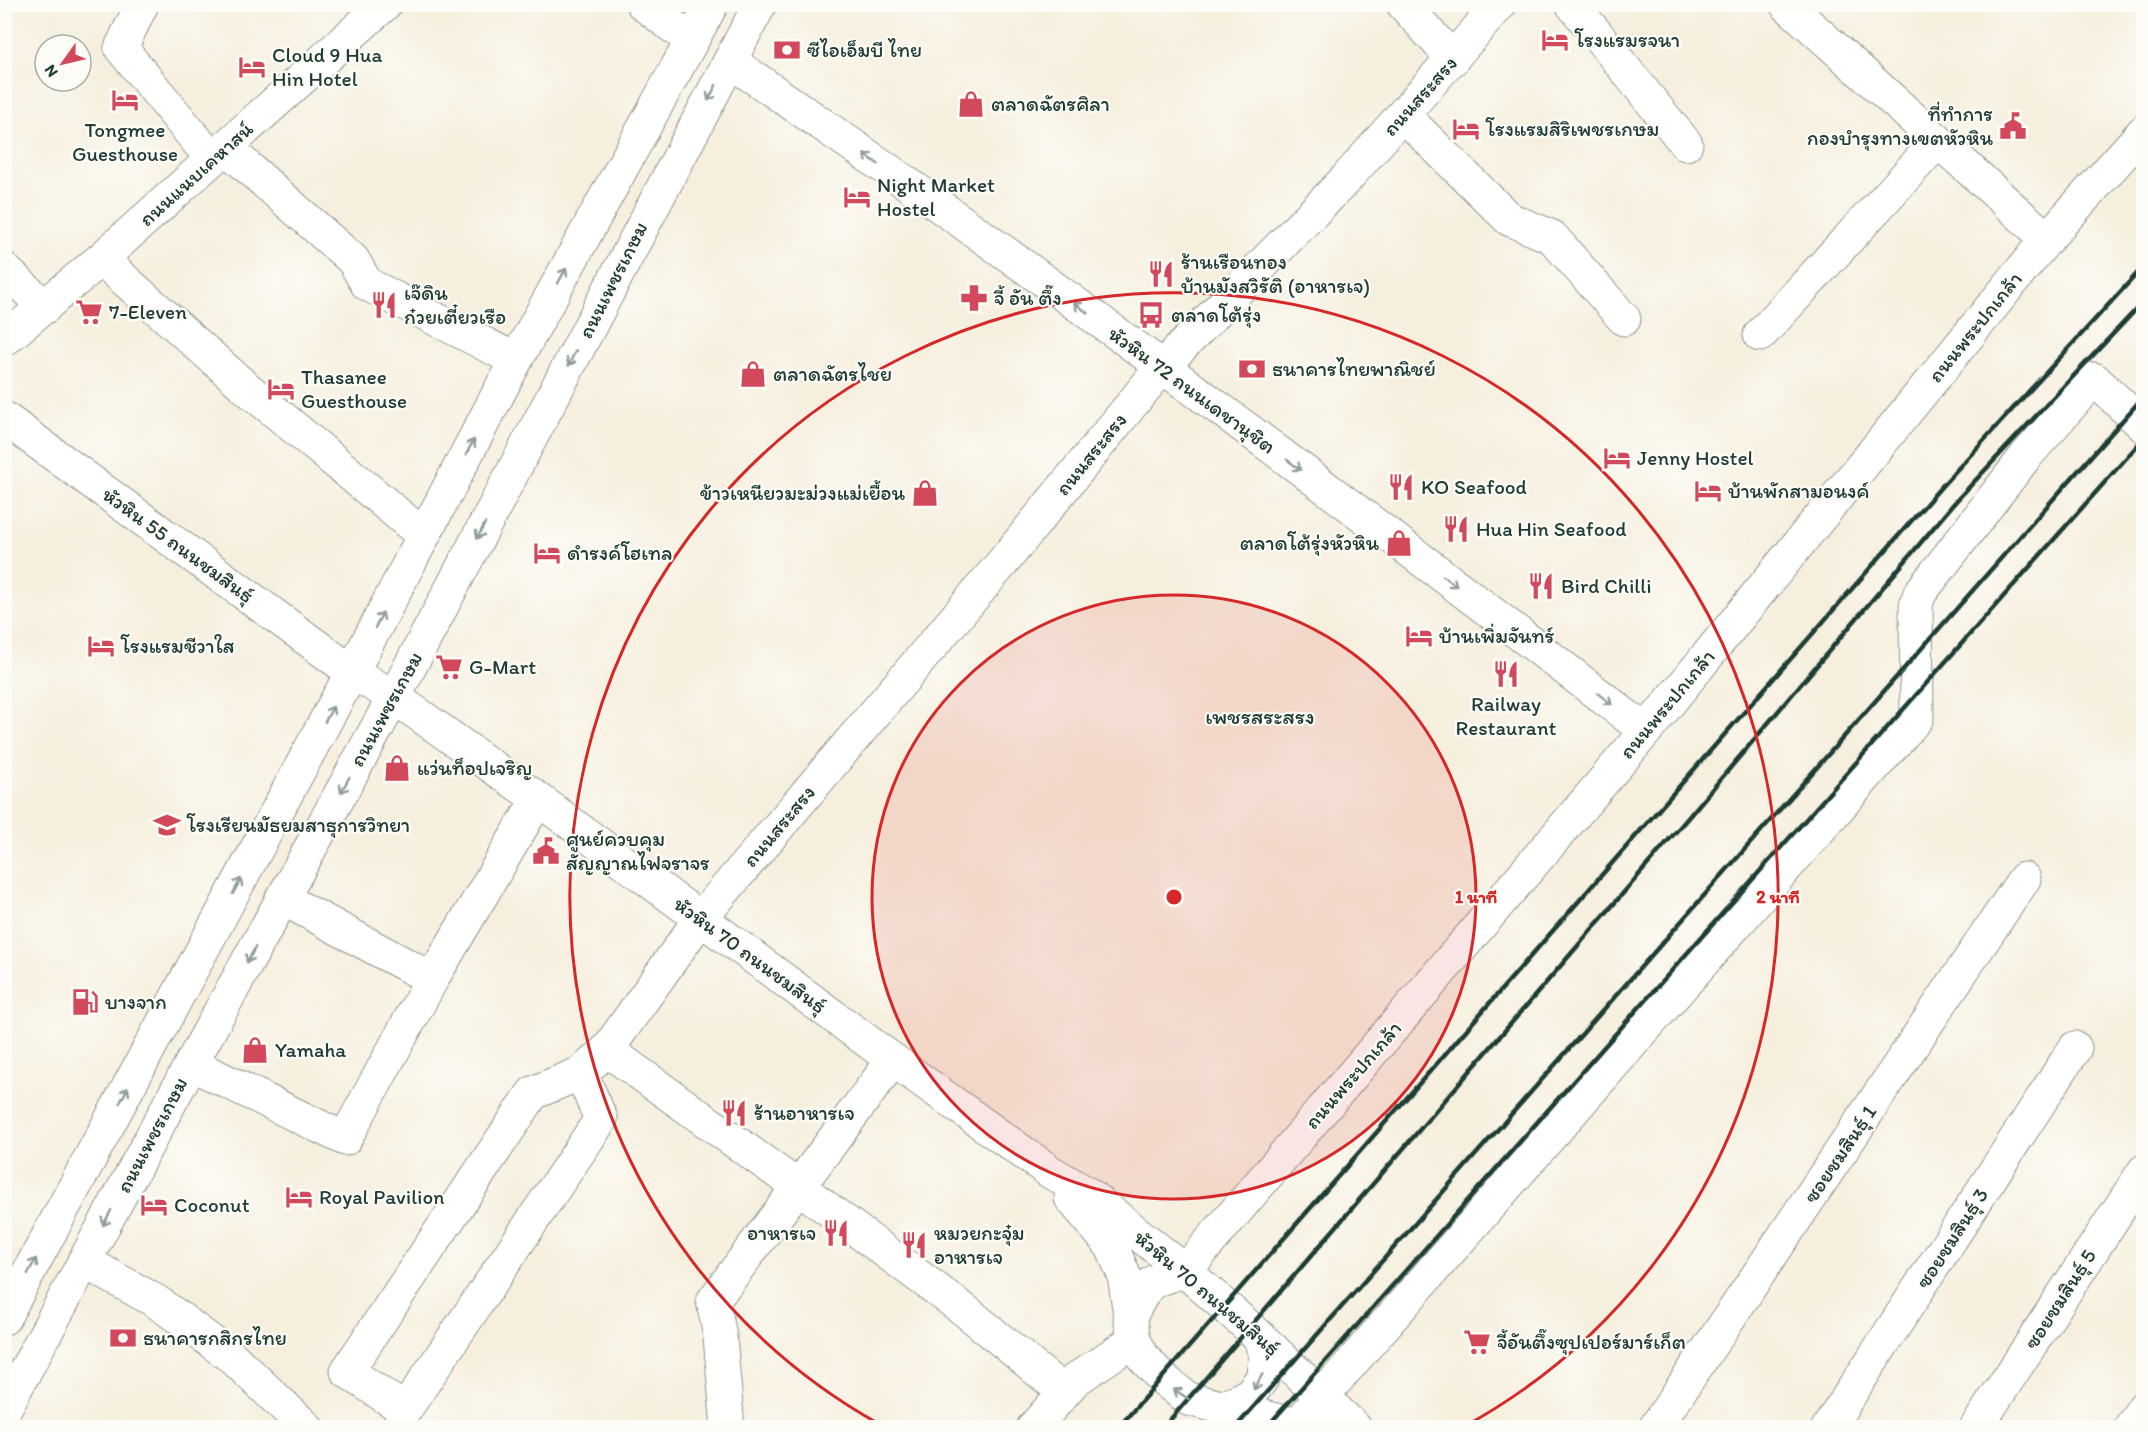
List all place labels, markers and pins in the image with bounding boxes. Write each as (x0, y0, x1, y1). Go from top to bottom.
hotel icon: โรงแรมรจนา (1540, 25, 1570, 55)
place label: โรงแรมรจนา (1574, 27, 1680, 52)
bank icon: ซีไอเอ็มบี ไทย (772, 35, 802, 65)
place label: ซีไอเอ็มบี ไทย (807, 37, 922, 62)
place label: Cloud 9 Hua Hin Hotel (272, 42, 383, 91)
hotel icon: Cloud 9 Hua Hin Hotel (237, 52, 267, 82)
hotel icon: Tongmee Guesthouse (110, 85, 140, 115)
shop icon: ตลาดฉัตรศิลา (956, 89, 986, 119)
place label: ตลาดฉัตรศิลา (991, 91, 1110, 116)
place label: ที่ทำการ กองบำรุงทางเขตหัวหิน (1807, 101, 1993, 151)
public building icon: ที่ทำการ กองบำรุงทางเขตหัวหิน (1998, 111, 2028, 141)
hotel icon: โรงแรมสิริเพชรเกษม (1451, 114, 1481, 144)
place label: โรงแรมสิริเพชรเกษม (1485, 116, 1659, 141)
place label: Tongmee Guesthouse (72, 117, 178, 166)
place label: Night Market Hostel (877, 172, 995, 221)
hotel icon: Night Market Hostel (842, 182, 872, 212)
place label: ร้านเรือนทอง บ้านมังสวิรัติ (อาหารเจ) (1181, 249, 1370, 298)
restaurant icon: ร้านเรือนทอง บ้านมังสวิรัติ (อาหารเจ) (1146, 259, 1176, 289)
place label: เจ๊ดิน ก๋วยเตี๋ยวเรือ (404, 280, 506, 329)
pharmacy icon: จี้ อัน ตึ๊ง (959, 283, 989, 313)
place label: จี้ อัน ตึ๊ง (993, 285, 1062, 310)
restaurant icon: เจ๊ดิน ก๋วยเตี๋ยวเรือ (369, 290, 399, 320)
supermarket icon: 7-Eleven (74, 297, 104, 327)
place label: 7-Eleven (109, 299, 187, 324)
bus stop icon: ตลาดโต้รุ่ง (1136, 300, 1166, 330)
place label: ตลาดโต้รุ่ง (1171, 302, 1261, 328)
bank icon: ธนาคารไทยพาณิชย์ (1237, 354, 1267, 384)
place label: ธนาคารไทยพาณิชย์ (1272, 356, 1436, 381)
shop icon: ตลาดฉัตรไชย (738, 359, 768, 389)
place label: ตลาดฉัตรไชย (773, 361, 892, 386)
place label: Thasanee Guesthouse (301, 364, 407, 413)
hotel icon: Thasanee Guesthouse (266, 374, 296, 404)
hotel icon: Jenny Hostel (1602, 443, 1632, 473)
place label: Jenny Hostel (1637, 445, 1754, 470)
restaurant icon: KO Seafood (1386, 472, 1416, 502)
place label: KO Seafood (1421, 474, 1527, 499)
hotel icon: บ้านพักสามอนงค์ (1693, 476, 1723, 506)
shop icon: ข้าวเหนียวมะม่วงแม่เยื้อน (910, 478, 940, 508)
place label: บ้านพักสามอนงค์ (1728, 478, 1869, 503)
place label: ข้าวเหนียวมะม่วงแม่เยื้อน (700, 480, 905, 505)
restaurant icon: Hua Hin Seafood (1441, 514, 1471, 544)
place label: Hua Hin Seafood (1476, 516, 1627, 541)
shop icon: ตลาดโต้รุ่งหัวหิน (1384, 528, 1414, 558)
place label: ตลาดโต้รุ่งหัวหิน (1240, 530, 1379, 556)
hotel icon: ดำรงค์โฮเทล (532, 538, 562, 568)
place label: ดำรงค์โฮเทล (567, 540, 673, 565)
restaurant icon: Bird Chilli (1526, 571, 1556, 601)
place label: Bird Chilli (1561, 573, 1652, 598)
hotel icon: บ้านเพิ่มจันทร์ (1404, 621, 1434, 651)
place label: บ้านเพิ่มจันทร์ (1439, 623, 1555, 648)
hotel icon: โรงแรมชีวาใส (86, 631, 116, 661)
place label: โรงแรมชีวาใส (120, 633, 235, 658)
supermarket icon: G-Mart (434, 652, 464, 682)
place label: G-Mart (469, 654, 536, 679)
restaurant icon: Railway Restaurant (1491, 659, 1521, 689)
place label: Railway Restaurant (1456, 691, 1557, 740)
shop icon: แว่นท็อปเจริญ (382, 753, 412, 783)
place label: แว่นท็อปเจริญ (417, 755, 533, 780)
school or university icon: โรงเรียนมัธยมสาธุการวิทยา (152, 810, 182, 840)
place label: โรงเรียนมัธยมสาธุการวิทยา (186, 812, 410, 838)
place label: ศูนย์ควบคุม สัญญาณไฟจราจร (566, 826, 710, 875)
public building icon: ศูนย์ควบคุม สัญญาณไฟจราจร (531, 836, 561, 866)
centre of rings (1164, 887, 1184, 907)
fuel station icon: บางจาก (70, 987, 100, 1017)
place label: บางจาก (105, 989, 167, 1014)
shop icon: Yamaha (240, 1035, 270, 1065)
place label: Yamaha (275, 1037, 346, 1062)
restaurant icon: ร้านอาหารเจ (719, 1098, 749, 1128)
place label: ร้านอาหารเจ (754, 1100, 855, 1125)
hotel icon: Royal Pavilion (284, 1182, 314, 1212)
place label: Royal Pavilion (319, 1184, 444, 1209)
hotel icon: Coconut (139, 1190, 169, 1220)
place label: Coconut (174, 1192, 250, 1217)
restaurant icon: อาหารเจ (821, 1218, 851, 1248)
place label: อาหารเจ (747, 1220, 816, 1245)
place label: หมวยกะจุ๋ม อาหารเจ (934, 1220, 1025, 1269)
restaurant icon: หมวยกะจุ๋ม อาหารเจ (899, 1230, 929, 1260)
bank icon: ธนาคารกสิกรไทย (108, 1323, 138, 1353)
place label: ธนาคารกสิกรไทย (143, 1325, 287, 1350)
supermarket icon: จี้อันตึ๊งซุปเปอร์มาร์เก็ต (1462, 1327, 1492, 1357)
place label: จี้อันตึ๊งซุปเปอร์มาร์เก็ต (1496, 1329, 1686, 1355)

